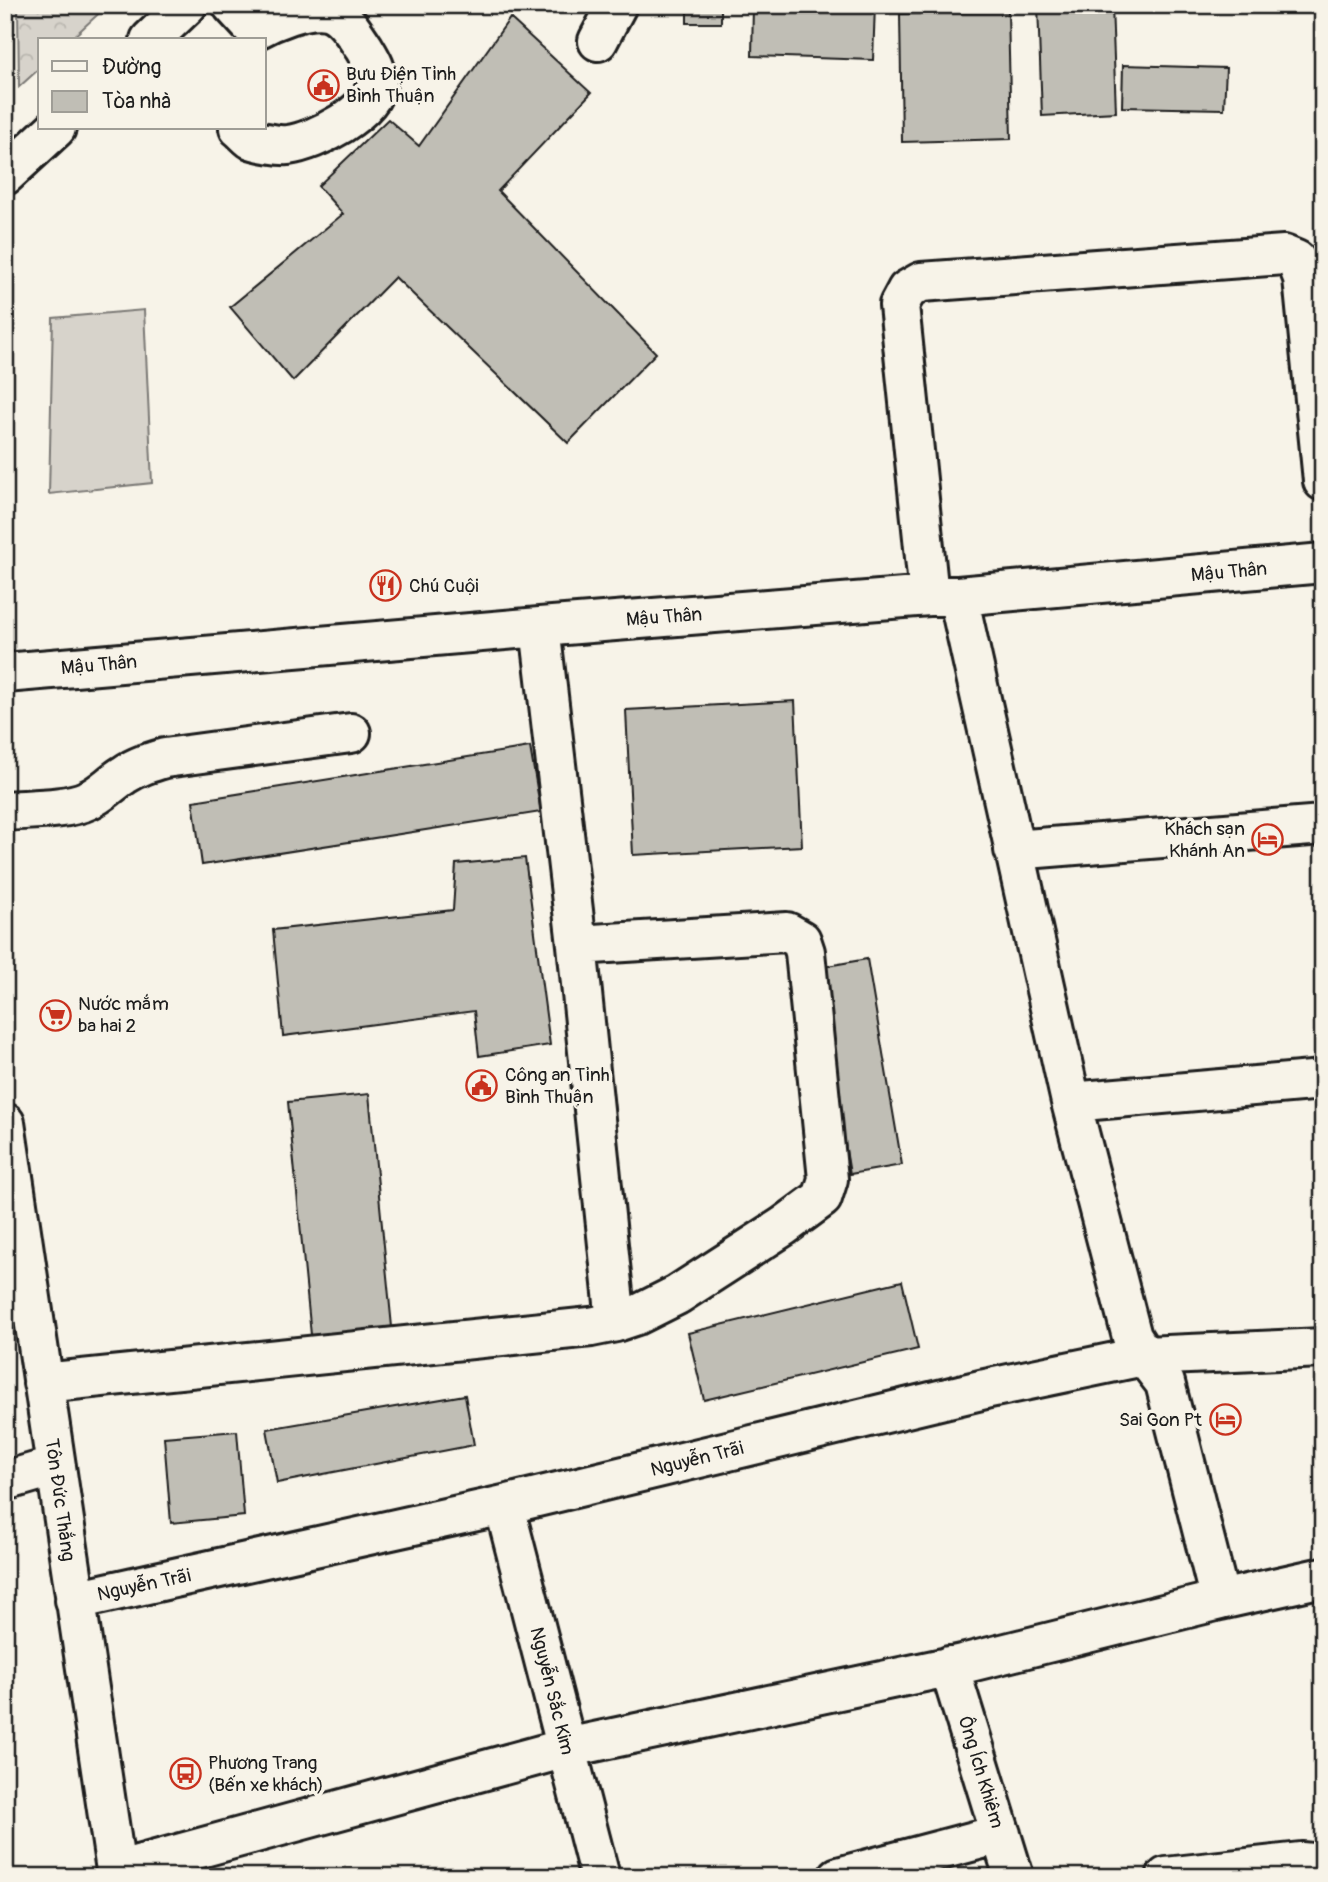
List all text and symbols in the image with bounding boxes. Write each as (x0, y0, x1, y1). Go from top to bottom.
legend (38, 38, 266, 130)
text: Đường (102, 54, 161, 81)
place label: Bưu Điện Tỉnh Bình Thuận (346, 62, 456, 108)
public building icon: Bưu Điện Tỉnh Bình Thuận (306, 68, 340, 102)
text: Tòa nhà (102, 88, 171, 115)
street label: Mậu Thân (1190, 557, 1268, 587)
restaurant icon: Chú Cuội (369, 569, 403, 603)
place label: Chú Cuội (409, 574, 479, 598)
street label: Mậu Thân (625, 602, 703, 632)
street label: Mậu Thân (60, 650, 138, 680)
place label: Khách sạn Khánh An (1164, 817, 1245, 863)
hotel icon: Khách sạn Khánh An (1251, 823, 1285, 857)
place label: Nước mắm ba hai 2 (78, 992, 169, 1038)
supermarket icon: Nước mắm ba hai 2 (38, 998, 72, 1032)
place label: Công an Tỉnh Bình Thuận (505, 1063, 610, 1109)
public building icon: Công an Tỉnh Bình Thuận (465, 1069, 499, 1103)
hotel icon: Sai Gon Pt (1208, 1403, 1242, 1437)
place label: Sai Gon Pt (1119, 1408, 1202, 1432)
street label: Nguyễn Trãi (648, 1436, 746, 1482)
street label: Tôn Đức Thắng (40, 1437, 80, 1563)
street label: Nguyễn Trãi (95, 1563, 193, 1607)
street label: Nguyễn Sắc Kim (525, 1625, 580, 1758)
street label: Ông Ích Khiêm (953, 1713, 1010, 1831)
place label: Phương Trang (Bến xe khách) (208, 1751, 324, 1797)
bus stop icon: Phương Trang (Bến xe khách) (168, 1757, 202, 1791)

